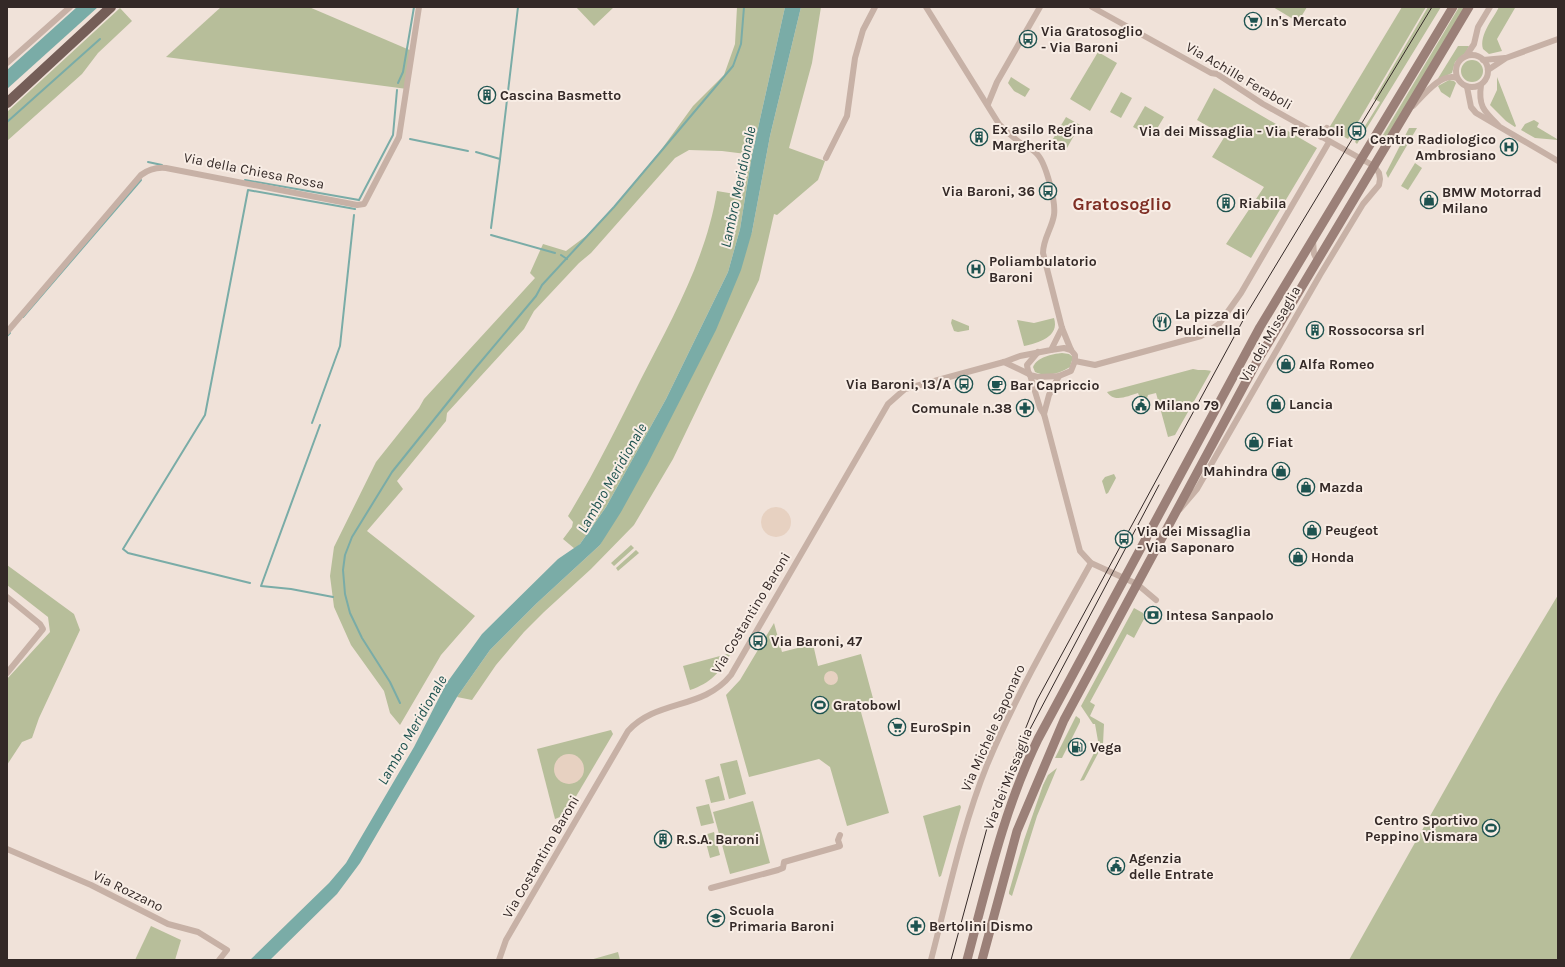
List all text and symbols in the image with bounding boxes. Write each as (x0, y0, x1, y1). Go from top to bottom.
supermarket icon: In's Mercato (1243, 11, 1263, 31)
place label: In's Mercato (1266, 13, 1347, 30)
place label: Via Gratosoglio - Via Baroni (1041, 23, 1143, 56)
bus stop icon: Via Gratosoglio - Via Baroni (1018, 29, 1038, 49)
street label: Via Achille Feraboli (1183, 39, 1295, 113)
building icon: Cascina Basmetto (477, 85, 497, 105)
place label: Cascina Basmetto (500, 87, 621, 104)
place label: Ex asilo Regina Margherita (992, 121, 1093, 154)
bus stop icon: Via dei Missaglia - Via Feraboli (1347, 121, 1367, 141)
place label: Via dei Missaglia - Via Feraboli (1139, 123, 1344, 140)
water label: Lambro Meridionale (716, 125, 760, 249)
building icon: Ex asilo Regina Margherita (969, 127, 989, 147)
place label: Centro Radiologico Ambrosiano (1370, 131, 1496, 164)
hospital icon: Centro Radiologico Ambrosiano (1499, 137, 1519, 157)
street label: Via della Chiesa Rossa (182, 149, 326, 193)
bus stop icon: Via Baroni, 36 (1038, 181, 1058, 201)
place label: Via Baroni, 36 (942, 183, 1035, 200)
place label: BMW Motorrad Milano (1442, 184, 1542, 217)
shop icon: BMW Motorrad Milano (1419, 190, 1439, 210)
district label: Gratosoglio (1073, 193, 1171, 215)
building icon: Riabila (1216, 193, 1236, 213)
place label: Riabila (1239, 195, 1286, 212)
place label: Poliambulatorio Baroni (989, 253, 1097, 286)
hospital icon: Poliambulatorio Baroni (966, 259, 986, 279)
street label: Via dei Missaglia (1236, 283, 1304, 385)
place label: La pizza di Pulcinella (1175, 306, 1246, 339)
restaurant icon: La pizza di Pulcinella (1152, 312, 1172, 332)
building icon: Rossocorsa srl (1305, 320, 1325, 340)
place label: Rossocorsa srl (1328, 322, 1425, 339)
shop icon: Alfa Romeo (1276, 354, 1296, 374)
place label: Alfa Romeo (1299, 356, 1375, 373)
bus stop icon: Via Baroni, 13/A (954, 374, 974, 394)
cafe icon: Bar Capriccio (987, 375, 1007, 395)
place label: Via Baroni, 13/A (846, 376, 951, 393)
place label: Bar Capriccio (1010, 377, 1099, 394)
shop icon: Lancia (1266, 394, 1286, 414)
public building icon: Milano 79 (1131, 395, 1151, 415)
place label: Lancia (1289, 396, 1333, 413)
place label: Milano 79 (1154, 397, 1219, 414)
pharmacy icon: Comunale n.38 (1015, 398, 1035, 418)
place label: Comunale n.38 (912, 400, 1012, 417)
water label: Lambro Meridionale (573, 420, 651, 536)
shop icon: Fiat (1244, 432, 1264, 452)
place label: Fiat (1267, 434, 1293, 451)
shop icon: Mahindra (1271, 461, 1291, 481)
place label: Mahindra (1203, 463, 1268, 480)
shop icon: Mazda (1296, 477, 1316, 497)
place label: Mazda (1319, 479, 1363, 496)
shop icon: Peugeot (1302, 520, 1322, 540)
place label: Peugeot (1325, 522, 1379, 539)
place label: Via dei Missaglia - Via Saponaro (1137, 523, 1251, 556)
bus stop icon: Via dei Missaglia - Via Saponaro (1114, 529, 1134, 549)
shop icon: Honda (1288, 547, 1308, 567)
street label: Via Costantino Baroni (708, 549, 794, 677)
place label: Honda (1311, 549, 1354, 566)
bank icon: Intesa Sanpaolo (1143, 605, 1163, 625)
place label: Intesa Sanpaolo (1166, 607, 1274, 624)
bus stop icon: Via Baroni, 47 (748, 631, 768, 651)
place label: Via Baroni, 47 (771, 633, 862, 650)
street label: Via Michele Saponaro (957, 662, 1029, 794)
water label: Lambro Meridionale (373, 672, 451, 788)
sports icon: Gratobowl (810, 695, 830, 715)
place label: Gratobowl (833, 697, 901, 714)
supermarket icon: EuroSpin (887, 717, 907, 737)
place label: EuroSpin (910, 719, 971, 736)
street label: Via dei Missaglia (980, 726, 1036, 832)
fuel station icon: Vega (1067, 737, 1087, 757)
place label: Vega (1090, 739, 1122, 756)
street label: Via Costantino Baroni (499, 793, 583, 921)
place label: Centro Sportivo Peppino Vismara (1365, 812, 1478, 845)
sports icon: Centro Sportivo Peppino Vismara (1481, 818, 1501, 838)
building icon: R.S.A. Baroni (653, 829, 673, 849)
place label: R.S.A. Baroni (676, 831, 759, 848)
place label: Agenzia delle Entrate (1129, 850, 1214, 883)
public building icon: Agenzia delle Entrate (1106, 856, 1126, 876)
street label: Via Rozzano (90, 867, 166, 915)
place label: Scuola Primaria Baroni (729, 902, 835, 935)
school or university icon: Scuola Primaria Baroni (706, 908, 726, 928)
pharmacy icon: Bertolini Dismo (906, 916, 926, 936)
place label: Bertolini Dismo (929, 918, 1033, 935)

